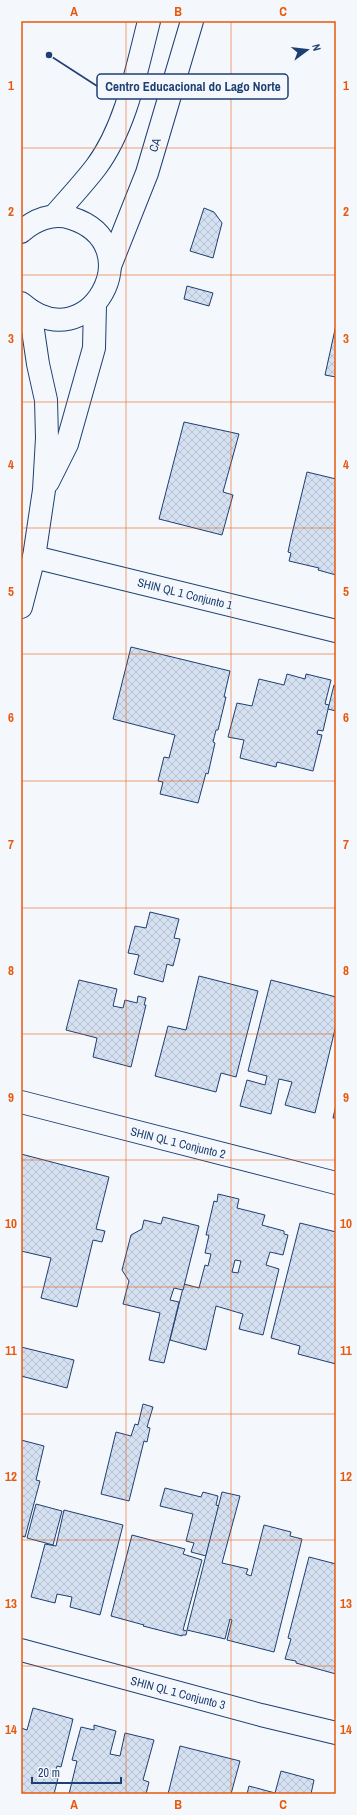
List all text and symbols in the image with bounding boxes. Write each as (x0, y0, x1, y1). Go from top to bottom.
text: A (70, 3, 78, 20)
text: B (174, 3, 182, 20)
text: C (279, 3, 287, 20)
north arrow (287, 30, 327, 70)
text: N (309, 42, 324, 52)
callout: Centro Educacional do Lago Norte (97, 74, 288, 99)
text: 1 (8, 77, 14, 94)
text: 1 (343, 77, 349, 94)
text: Centro Educacional do Lago Norte (105, 78, 281, 95)
street label: CA (145, 136, 165, 154)
text: 2 (8, 203, 14, 220)
text: 2 (343, 203, 349, 220)
text: 3 (8, 330, 14, 347)
text: 3 (343, 330, 349, 347)
text: 4 (8, 456, 14, 473)
text: 4 (343, 456, 349, 473)
street label: SHIN QL 1 Conjunto 1 (136, 574, 235, 614)
text: 5 (8, 583, 14, 600)
text: 5 (343, 583, 349, 600)
text: 6 (8, 709, 14, 726)
text: 6 (343, 709, 349, 726)
text: 7 (8, 836, 14, 853)
text: 7 (343, 836, 349, 853)
text: 8 (8, 962, 14, 979)
text: 8 (343, 962, 349, 979)
text: 9 (8, 1089, 14, 1106)
text: 9 (343, 1089, 349, 1106)
street label: SHIN QL 1 Conjunto 2 (129, 1123, 227, 1163)
text: 10 (5, 1215, 17, 1232)
text: 10 (340, 1215, 352, 1232)
text: 11 (5, 1342, 17, 1359)
text: 11 (340, 1342, 352, 1359)
text: 12 (5, 1468, 17, 1485)
text: 12 (340, 1468, 352, 1485)
text: 13 (5, 1595, 17, 1612)
text: 13 (340, 1595, 352, 1612)
street label: SHIN QL 1 Conjunto 3 (129, 1673, 227, 1713)
text: 14 (5, 1721, 17, 1738)
text: 14 (340, 1721, 352, 1738)
scale bar (32, 1759, 121, 1785)
text: 20 m (38, 1765, 60, 1781)
text: A (70, 1796, 78, 1813)
text: B (174, 1796, 182, 1813)
text: C (279, 1796, 287, 1813)

